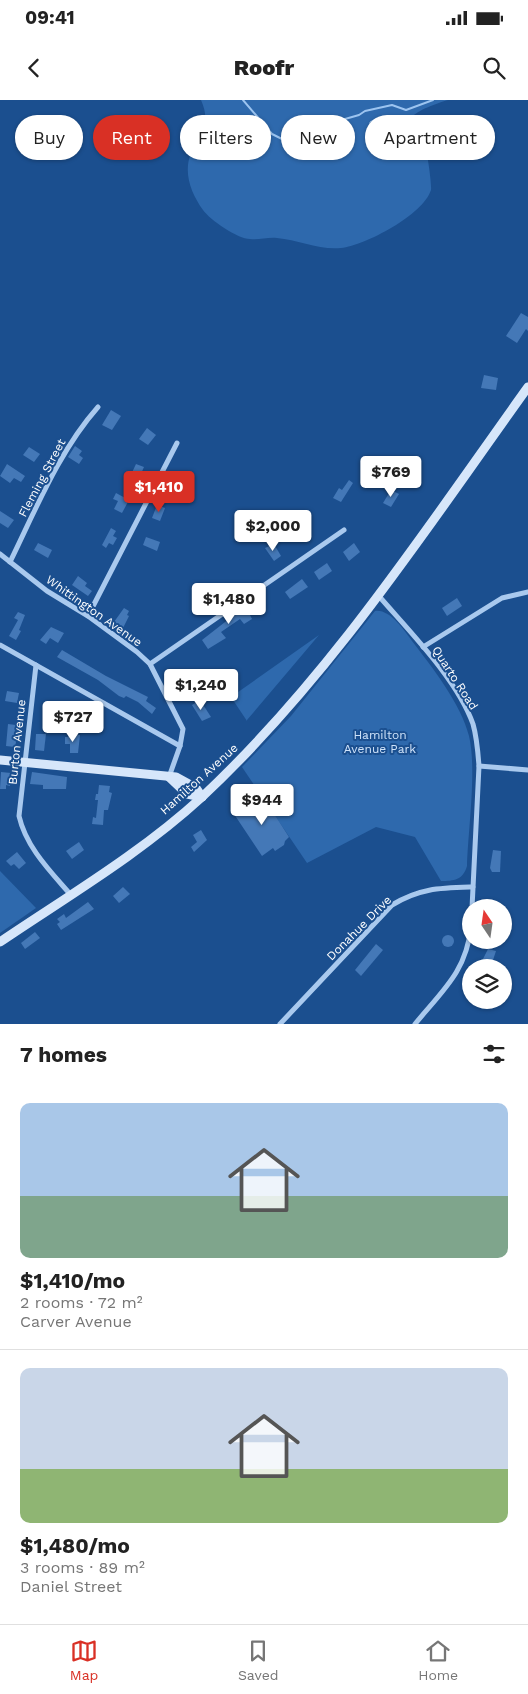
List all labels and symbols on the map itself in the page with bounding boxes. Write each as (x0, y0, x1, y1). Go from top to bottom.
street label: Fleming Street (15, 436, 69, 520)
pin: $769 (361, 456, 421, 498)
pin: $1,410 (118, 470, 200, 513)
pin: $2,000 (232, 510, 314, 552)
street label: Whittington Avenue (43, 573, 145, 650)
pin: $1,480 (188, 582, 270, 625)
street label: Quarto Road (429, 643, 481, 713)
pin: $1,240 (160, 668, 242, 711)
street label: Burton Avenue (6, 699, 28, 785)
pin: $727 (43, 700, 103, 743)
park label: Hamilton Avenue Park (344, 728, 416, 756)
street label: Hamilton Avenue (157, 741, 241, 817)
pin: $944 (232, 784, 292, 826)
street label: Donahue Drive (324, 893, 394, 963)
north arrow (462, 899, 512, 949)

